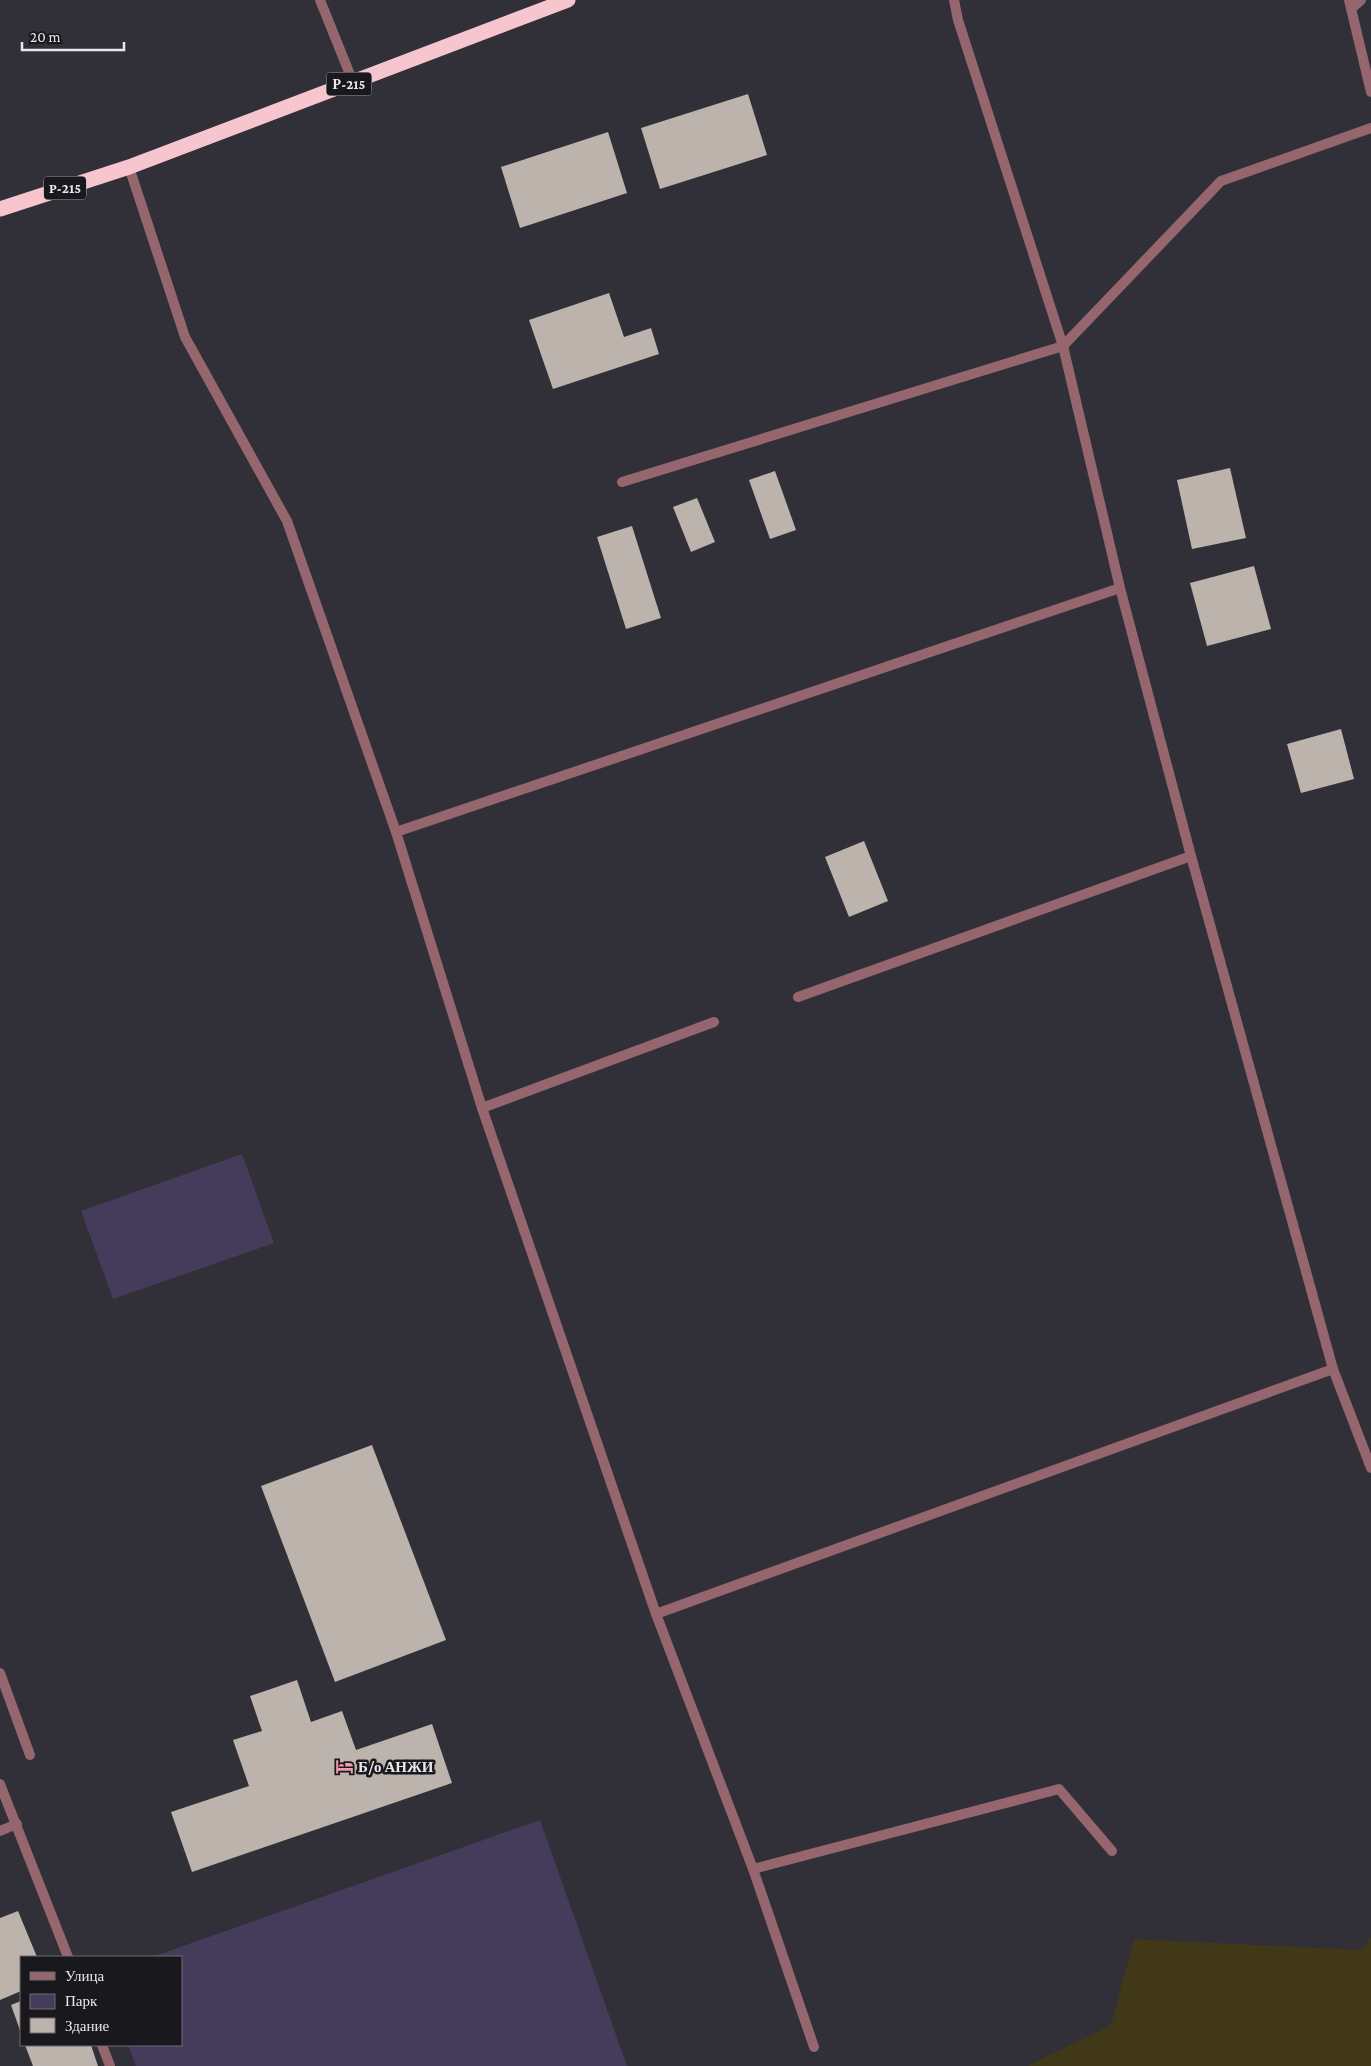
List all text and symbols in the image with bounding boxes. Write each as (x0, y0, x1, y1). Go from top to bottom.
scale bar (22, 20, 125, 52)
text: 20 m (30, 29, 61, 45)
road number: Р-215 (326, 72, 372, 96)
road number: P-215 (44, 177, 86, 200)
hotel icon: Б/о АНЖИ (334, 1757, 354, 1777)
place label: Б/о АНЖИ (358, 1759, 434, 1775)
legend (20, 1956, 182, 2046)
text: Улица (65, 1968, 104, 1984)
text: Парк (65, 1993, 98, 2009)
text: Здание (65, 2018, 109, 2034)

